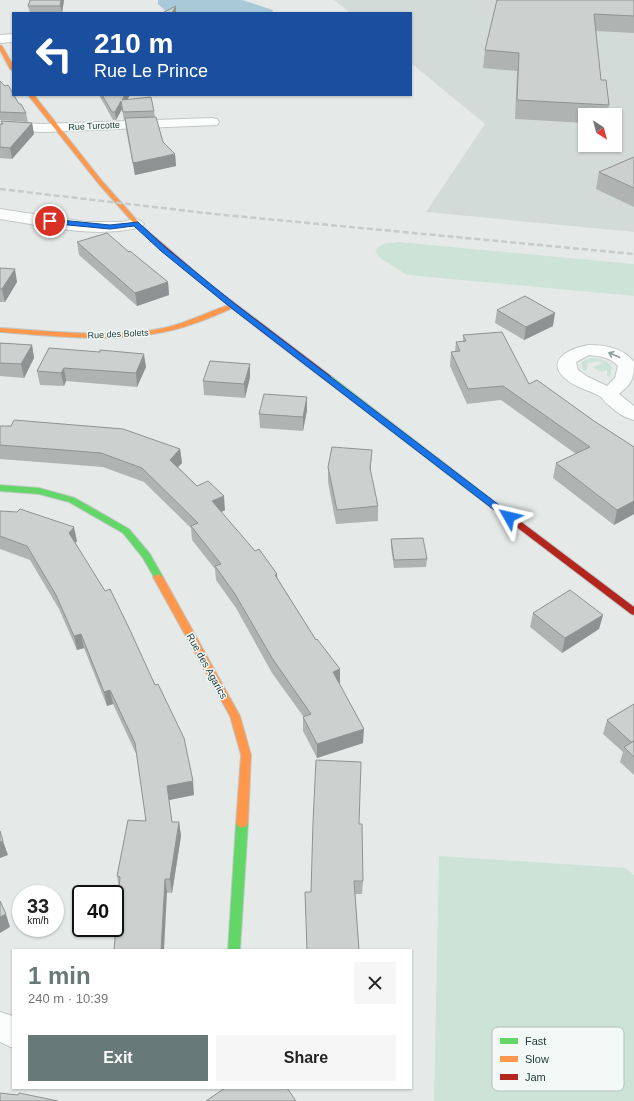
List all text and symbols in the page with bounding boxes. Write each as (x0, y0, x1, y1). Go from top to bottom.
icon: left (28, 28, 80, 80)
text: 210 m (94, 28, 173, 59)
text: Rue Le Prince (94, 61, 208, 81)
north arrow (578, 108, 622, 152)
map controls (578, 108, 622, 152)
street label: Rue Turcotte (68, 120, 120, 132)
pin (33, 204, 67, 238)
icon: arrive (39, 210, 61, 232)
street label: Rue des Bolets (87, 327, 149, 341)
one-way arrow (609, 351, 621, 359)
position arrow (488, 496, 530, 538)
street label: Rue des Agarics (185, 631, 229, 701)
speed limit sign: 40 (72, 885, 124, 937)
text: 33 (27, 895, 49, 917)
text: km/h (27, 915, 49, 926)
text: 1 min (28, 962, 91, 989)
button: close (354, 962, 396, 1004)
text: 240 m · 10:39 (28, 991, 108, 1006)
legend (492, 1027, 624, 1091)
button: Exit (28, 1035, 208, 1081)
button: Share (216, 1035, 396, 1081)
text: Fast (525, 1035, 546, 1047)
text: Slow (525, 1053, 549, 1065)
text: Jam (525, 1071, 546, 1083)

